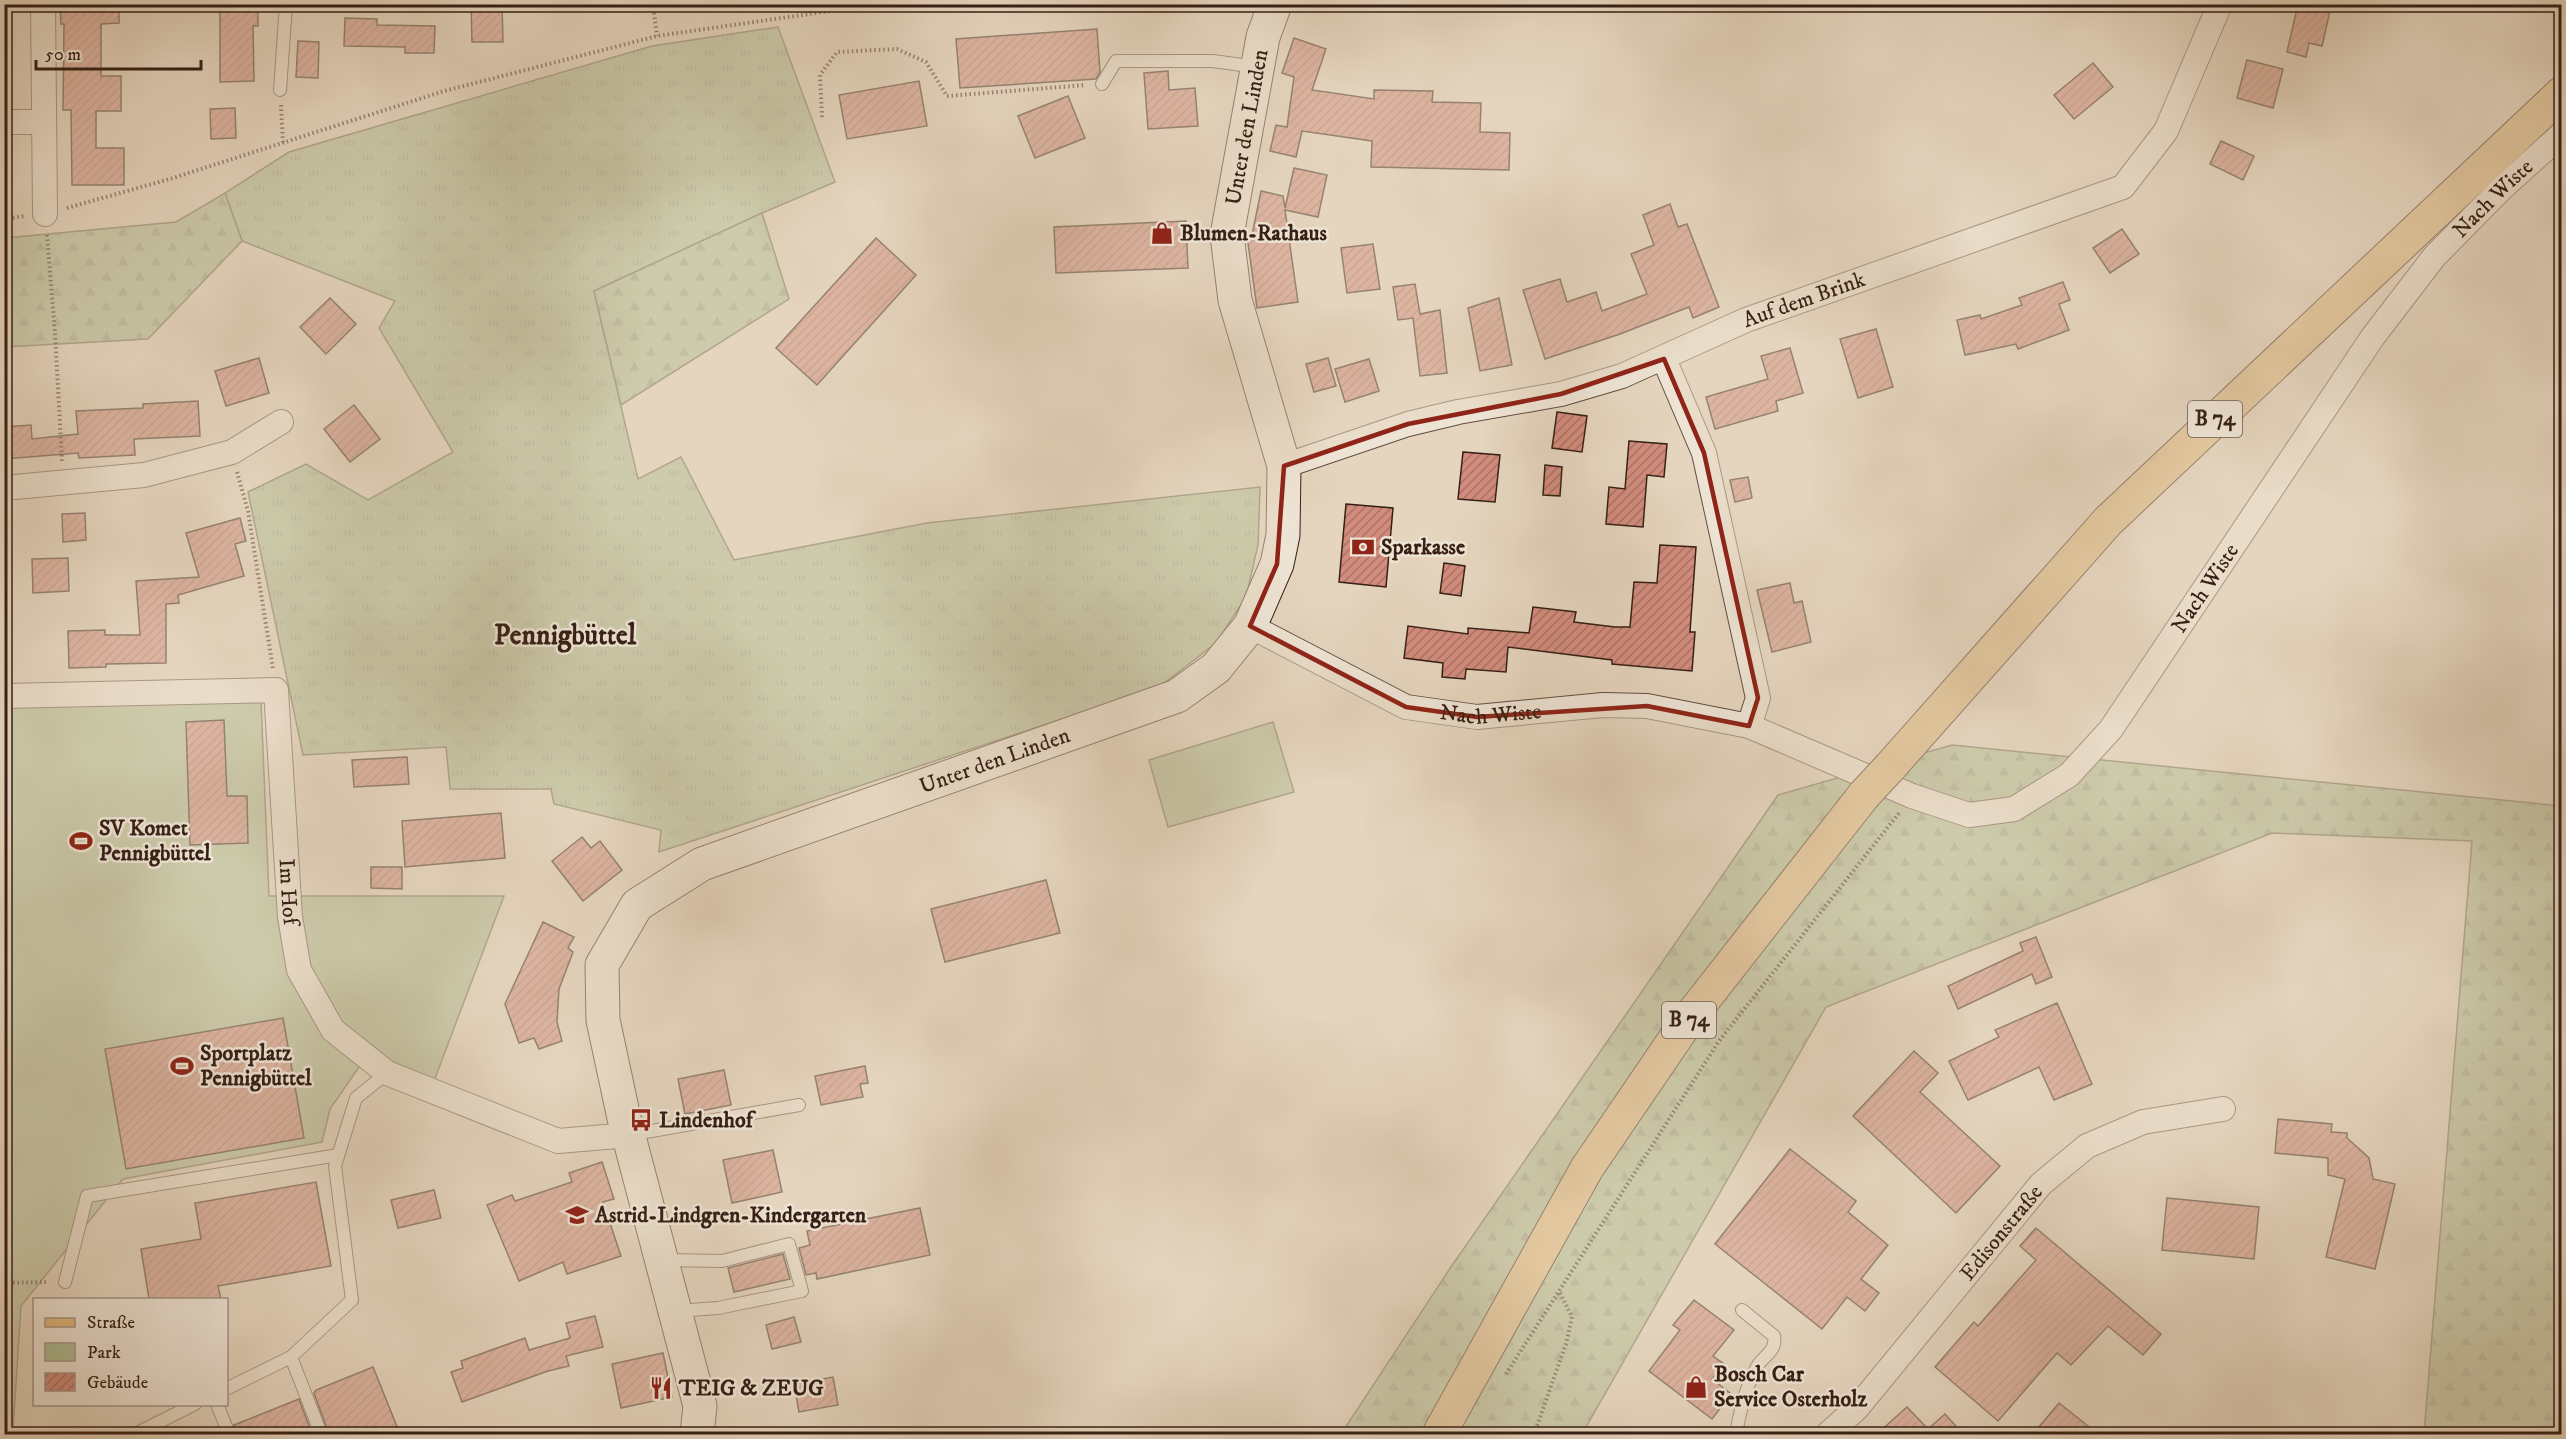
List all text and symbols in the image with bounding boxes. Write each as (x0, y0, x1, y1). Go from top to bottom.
scale bar (36, 33, 201, 71)
text: 50 m (45, 44, 81, 66)
street label: Unter den Linden (1219, 46, 1274, 207)
street label: Nach Wiste (2447, 153, 2539, 244)
shop icon: Blumen-Rathaus (1149, 220, 1175, 246)
place label: Blumen-Rathaus (1180, 220, 1327, 247)
street label: Auf dem Brink (1739, 266, 1869, 334)
road number: B 74 (2188, 401, 2242, 437)
bank icon: Sparkasse (1350, 534, 1376, 560)
place label: Sparkasse (1381, 534, 1465, 561)
street label: Nach Wiste (2165, 538, 2244, 638)
district label: Pennigbüttel (494, 618, 637, 653)
street label: Nach Wiste (1438, 697, 1542, 731)
street label: Unter den Linden (916, 721, 1074, 800)
place label: SV Komet Pennigbüttel (99, 815, 211, 867)
sports icon: SV Komet Pennigbüttel (68, 828, 94, 854)
street label: Im Hof (273, 858, 305, 931)
road number: B 74 (1662, 1002, 1716, 1038)
place label: Sportplatz Pennigbüttel (200, 1040, 312, 1092)
sports icon: Sportplatz Pennigbüttel (169, 1053, 195, 1079)
bus stop icon: Lindenhof (628, 1107, 654, 1133)
place label: Lindenhof (659, 1107, 757, 1134)
street label: Edisonstraße (1954, 1179, 2048, 1286)
school or university icon: Astrid-Lindgren-Kindergarten (564, 1202, 590, 1228)
place label: Astrid-Lindgren-Kindergarten (594, 1202, 867, 1229)
legend (33, 1298, 228, 1406)
text: Straße (87, 1312, 135, 1334)
text: Park (87, 1342, 121, 1364)
place label: Bosch Car Service Osterholz (1714, 1361, 1868, 1413)
text: Gebäude (87, 1372, 148, 1394)
shop icon: Bosch Car Service Osterholz (1683, 1374, 1709, 1400)
restaurant icon: TEIG & ZEUG (648, 1375, 674, 1401)
place label: TEIG & ZEUG (678, 1375, 824, 1402)

